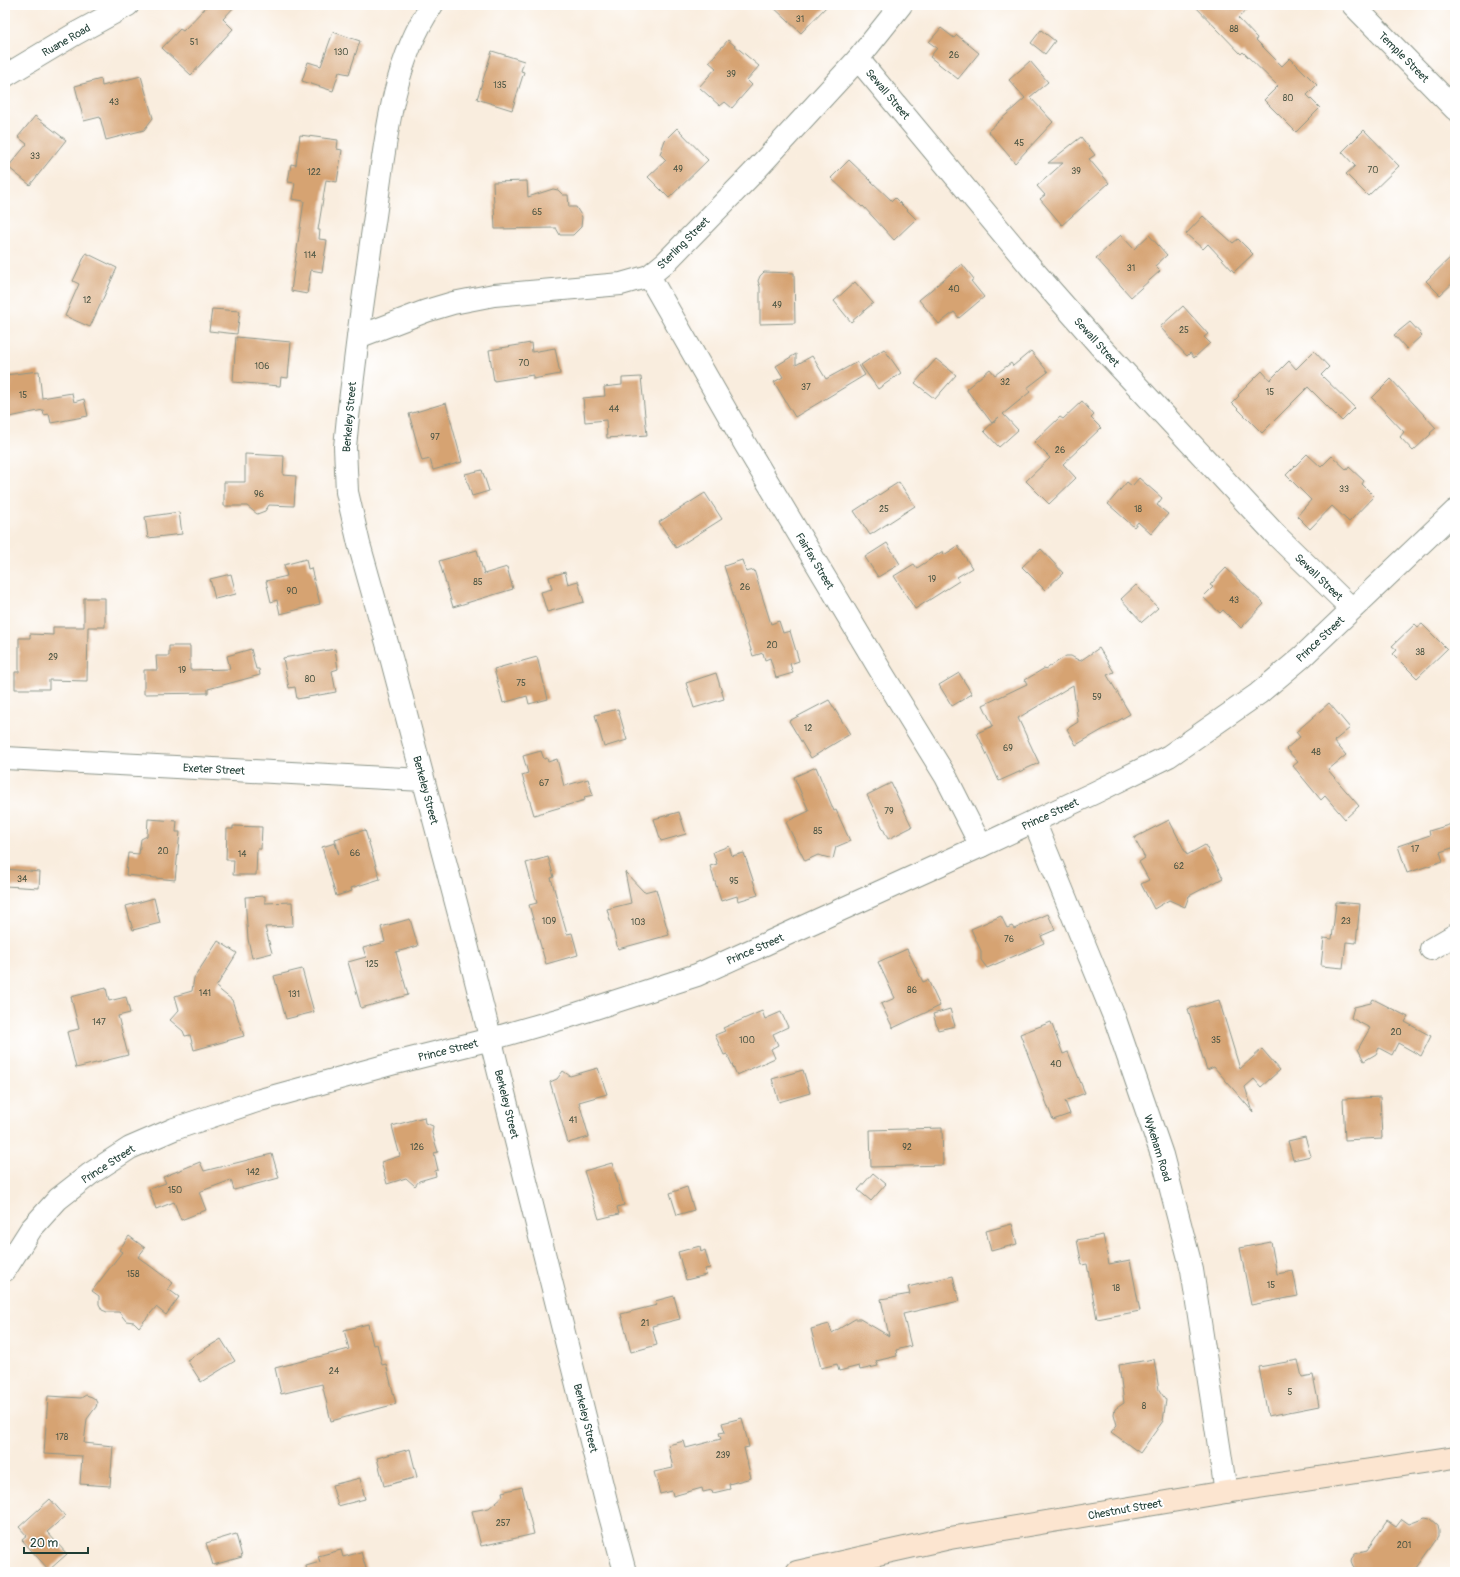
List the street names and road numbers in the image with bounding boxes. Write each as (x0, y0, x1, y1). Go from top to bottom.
street label: Ruane Road (40, 21, 93, 59)
street label: Temple Street (1376, 29, 1432, 86)
street label: Sewall Street (863, 66, 913, 123)
street label: Sterling Street (654, 214, 713, 272)
street label: Sewall Street (1071, 315, 1123, 370)
street label: Berkeley Street (340, 381, 359, 453)
street label: Fairfax Street (793, 531, 837, 592)
street label: Sewall Street (1292, 551, 1346, 604)
street label: Prince Street (1294, 613, 1348, 665)
street label: Berkeley Street (410, 754, 441, 826)
street label: Exeter Street (183, 761, 246, 778)
street label: Prince Street (1020, 795, 1081, 833)
street label: Prince Street (725, 931, 786, 968)
street label: Prince Street (417, 1037, 480, 1064)
street label: Berkeley Street (492, 1068, 521, 1140)
street label: Wykeham Road (1141, 1113, 1174, 1183)
street label: Prince Street (79, 1142, 138, 1187)
street label: Berkeley Street (571, 1382, 600, 1454)
street label: Chestnut Street (1087, 1496, 1164, 1522)

